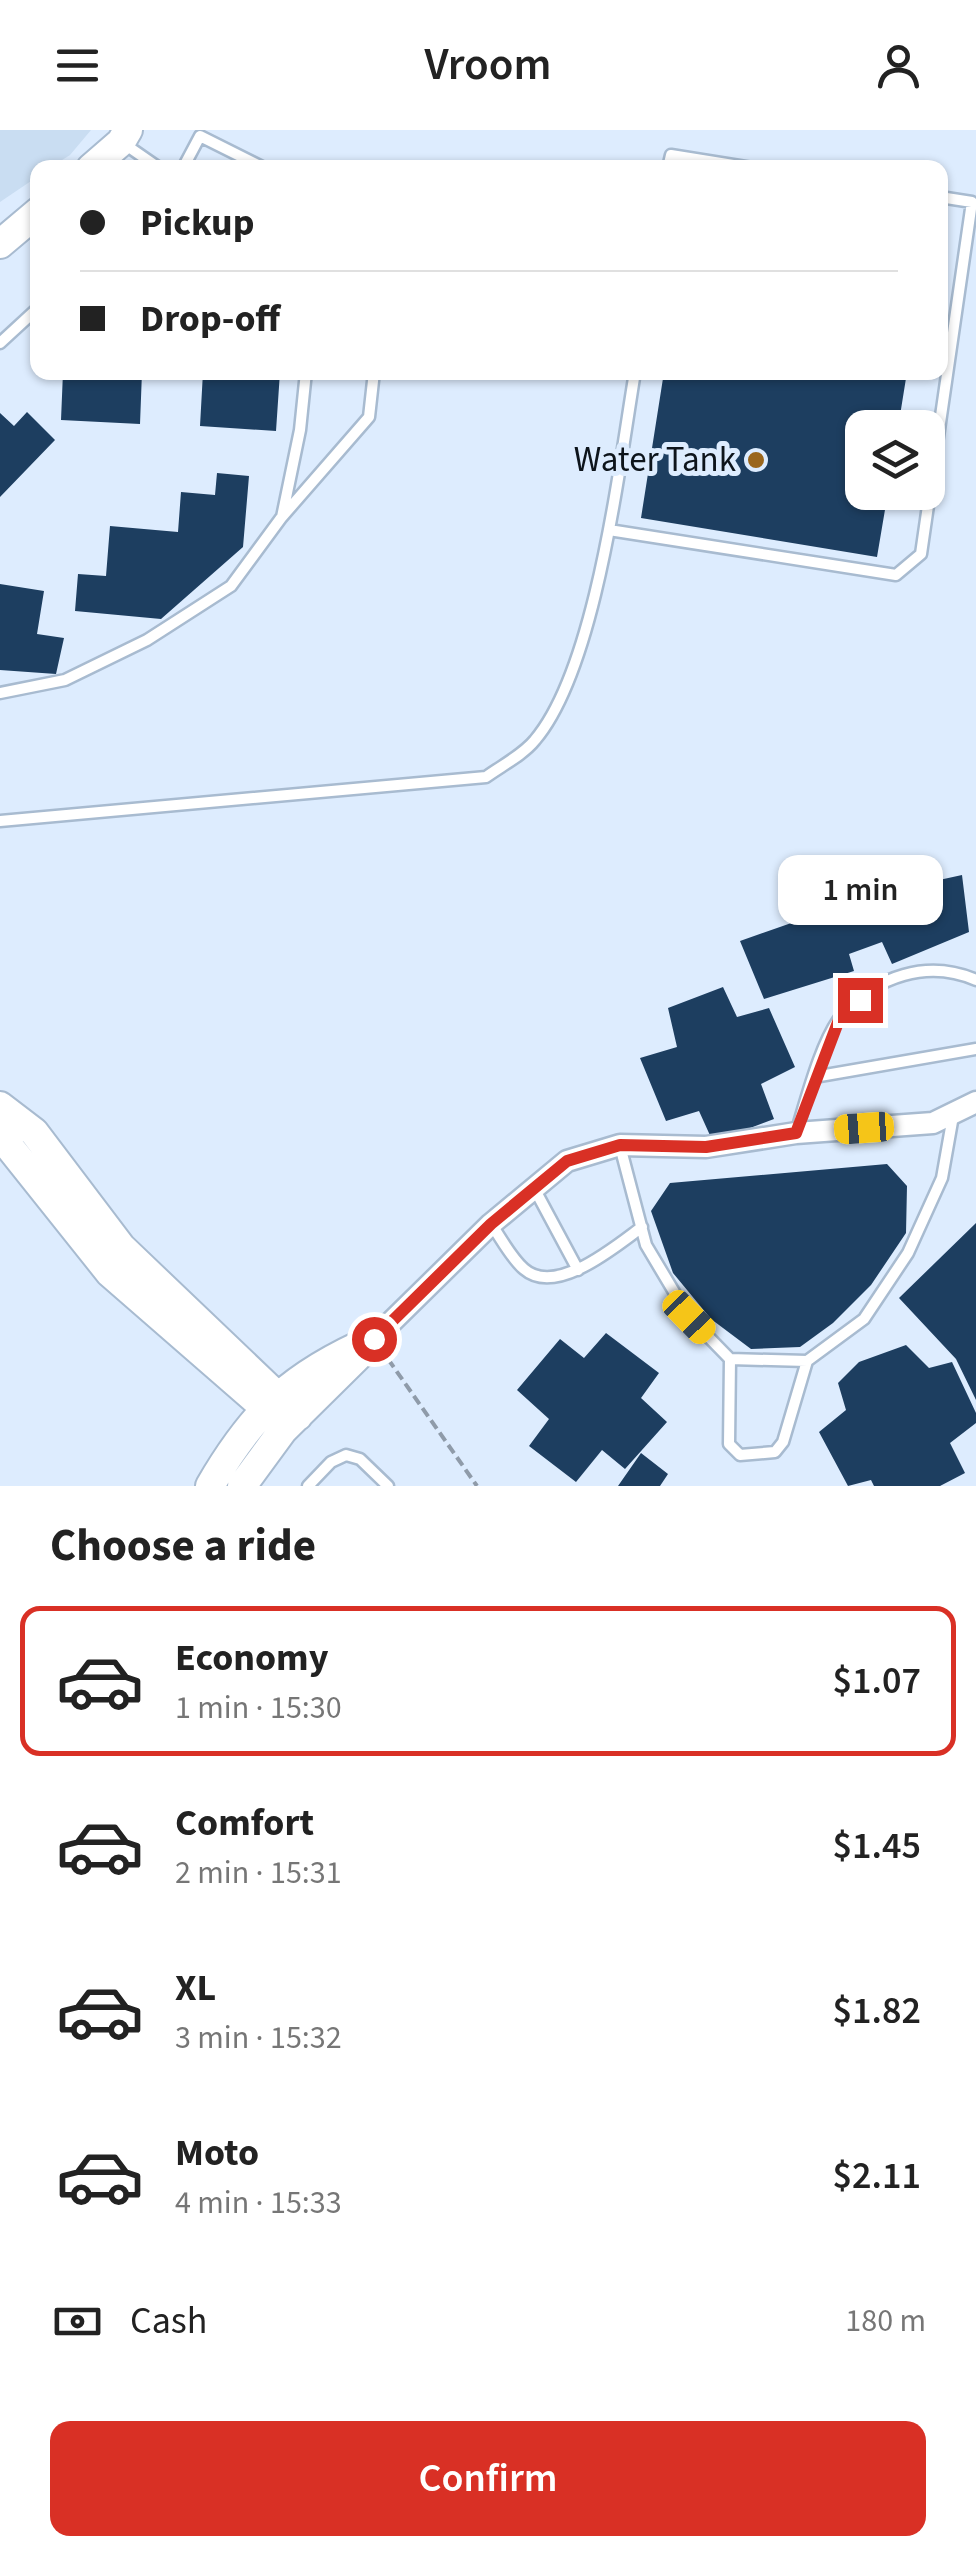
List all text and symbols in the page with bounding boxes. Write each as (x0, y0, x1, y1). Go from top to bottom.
text: Vroom (425, 33, 551, 97)
icon: menu (50, 38, 105, 93)
icon: person (871, 38, 926, 93)
text: Pickup (140, 196, 254, 250)
text: Drop-off (140, 292, 280, 346)
map controls (845, 410, 945, 510)
button: layers (845, 410, 945, 510)
place label: Water Tank (574, 435, 737, 485)
marker: Water Tank (745, 449, 767, 471)
callout: 1 min (778, 855, 942, 925)
text: 1 min (822, 867, 899, 913)
route end (838, 978, 883, 1023)
car (833, 1111, 895, 1145)
car (657, 1285, 721, 1349)
route start (352, 1317, 397, 1362)
text: Choose a ride (50, 1514, 316, 1578)
text: Economy (175, 1631, 328, 1685)
icon: car (55, 1636, 145, 1726)
text: $1.07 (833, 1654, 921, 1708)
text: 1 min · 15:30 (175, 1685, 342, 1731)
text: Comfort (175, 1796, 314, 1850)
icon: car (55, 1801, 145, 1891)
text: $1.45 (833, 1819, 921, 1873)
text: 2 min · 15:31 (175, 1850, 342, 1896)
text: XL (175, 1961, 216, 2015)
icon: car (55, 1966, 145, 2056)
text: $1.82 (833, 1984, 921, 2038)
text: 3 min · 15:32 (175, 2015, 342, 2061)
text: Moto (175, 2126, 259, 2180)
icon: car (55, 2131, 145, 2221)
text: $2.11 (833, 2149, 921, 2203)
text: 4 min · 15:33 (175, 2180, 342, 2226)
icon: cash (50, 2294, 105, 2349)
text: Cash (130, 2294, 207, 2348)
text: 180 m (845, 2298, 926, 2344)
button: Confirm (50, 2421, 926, 2536)

